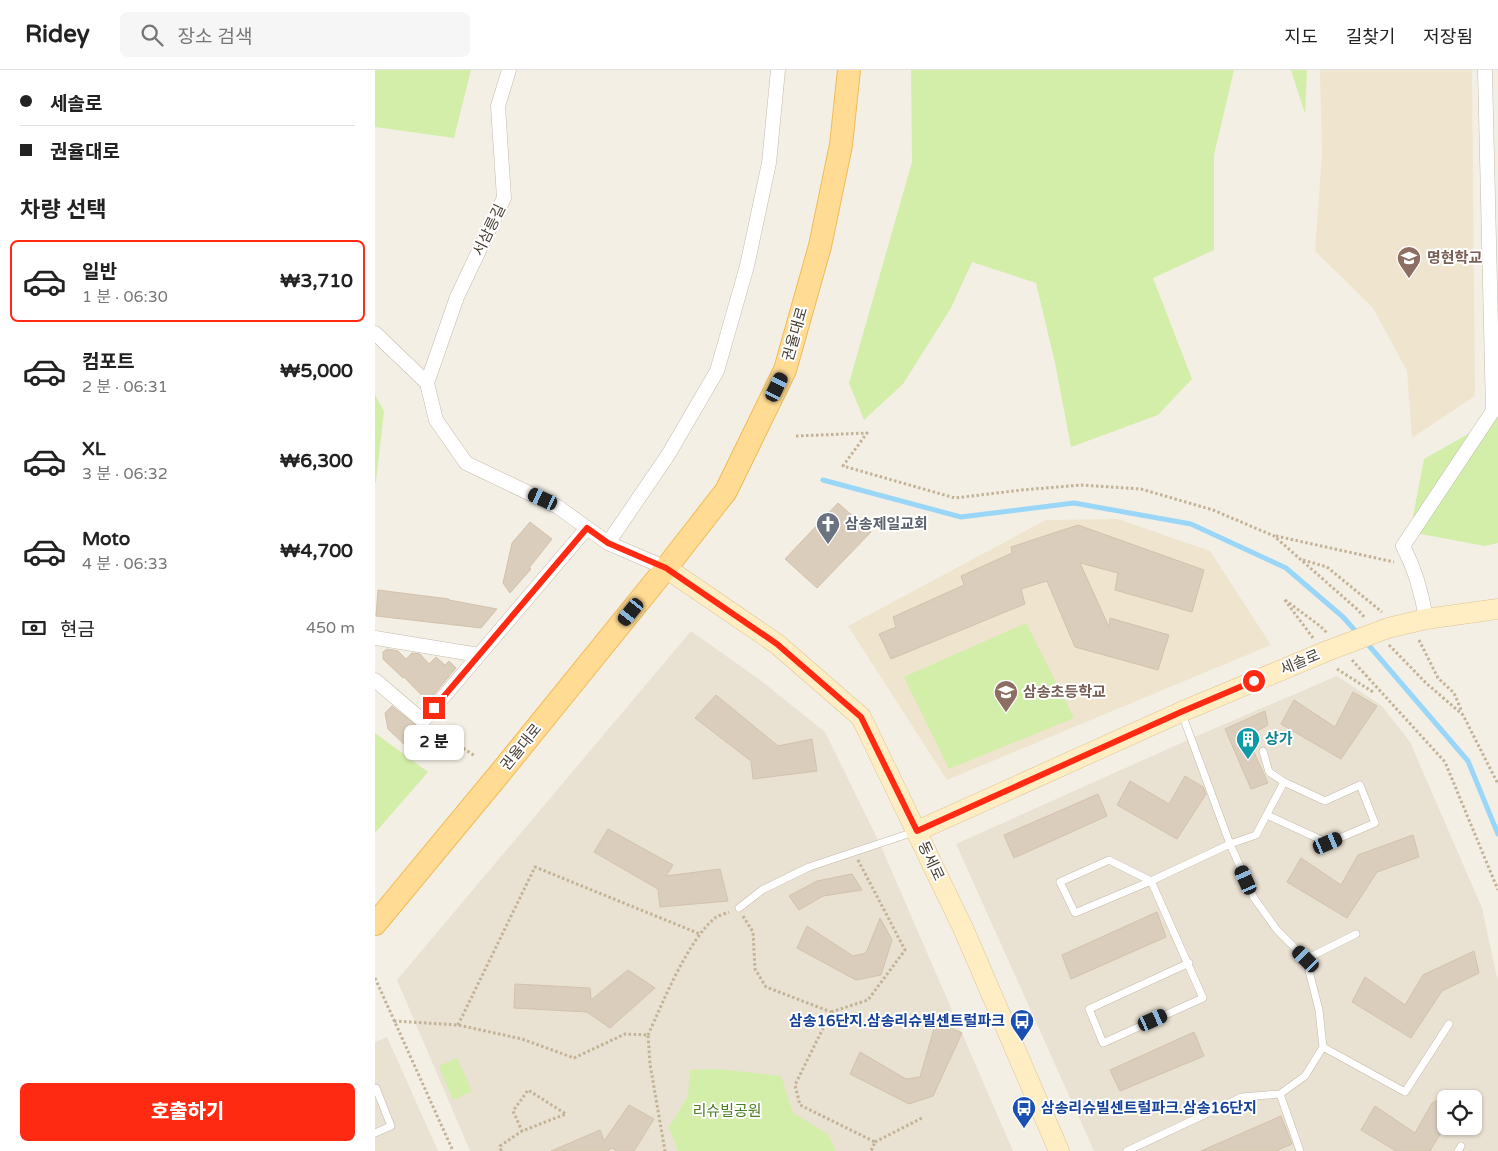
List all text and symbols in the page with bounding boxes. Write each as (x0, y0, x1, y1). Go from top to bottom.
search box (120, 12, 470, 57)
text: Ridey (25, 20, 90, 49)
icon: search (138, 21, 166, 49)
text: 장소 검색 (178, 26, 252, 48)
text: 지도 (1285, 26, 1318, 48)
text: 길찾기 (1346, 26, 1395, 48)
text: 저장됨 (1423, 26, 1473, 48)
text: 세솔로 (50, 93, 102, 115)
text: 권율대로 (50, 141, 120, 163)
text: 차량 선택 (20, 197, 107, 223)
street label: 서삼릉길 (469, 201, 509, 259)
school or university icon: 명현학교 (1396, 245, 1422, 279)
place label: 명현학교 (1427, 249, 1482, 267)
icon: car (22, 259, 67, 304)
text: 일반 (82, 261, 117, 283)
text: ₩3,710 (280, 270, 353, 292)
text: 1 분 · 06:30 (82, 287, 168, 307)
street label: 권율대로 (779, 305, 811, 363)
icon: car (22, 349, 67, 394)
text: 컴포트 (82, 351, 134, 373)
text: ₩5,000 (280, 360, 353, 382)
car (763, 370, 790, 404)
text: 2 분 · 06:31 (82, 377, 168, 397)
text: XL (82, 438, 106, 460)
icon: car (22, 439, 67, 484)
text: ₩6,300 (280, 450, 353, 472)
text: 3 분 · 06:32 (82, 464, 168, 484)
car (526, 486, 559, 512)
church icon: 삼송제일교회 (815, 511, 841, 545)
place label: 삼송제일교회 (845, 515, 928, 533)
text: Moto (82, 528, 130, 550)
icon: car (22, 529, 67, 574)
text: ₩4,700 (280, 540, 353, 562)
text: 4 분 · 06:33 (82, 554, 168, 574)
car (615, 596, 646, 628)
icon: cash (20, 614, 48, 642)
text: 450 m (306, 618, 355, 638)
text: 현금 (60, 619, 95, 641)
street label: 세솔로 (1277, 646, 1323, 678)
route start (1243, 670, 1265, 692)
school or university icon: 삼송초등학교 (993, 679, 1019, 713)
place label: 삼송초등학교 (1023, 683, 1106, 701)
route end (423, 697, 445, 719)
street label: 권율대로 (497, 720, 545, 774)
callout: 2 분 (404, 726, 464, 760)
building icon: 상가 (1235, 726, 1261, 760)
place label: 상가 (1265, 730, 1293, 748)
text: 2 분 (420, 732, 448, 752)
car (1311, 830, 1344, 856)
street label: 동세로 (914, 838, 948, 884)
car (1233, 863, 1258, 897)
car (1290, 943, 1321, 975)
car (1136, 1007, 1169, 1033)
bus stop icon: 삼송16단지.삼송리슈빌센트럴파크 (1009, 1008, 1035, 1042)
place label: 삼송16단지.삼송리슈빌센트럴파크 (789, 1012, 1005, 1030)
button: 호출하기 (20, 1083, 355, 1141)
map controls (1437, 1090, 1482, 1135)
button: locate (1437, 1090, 1482, 1135)
bus stop icon: 삼송리슈빌센트럴파크.삼송16단지 (1011, 1095, 1037, 1129)
place label: 삼송리슈빌센트럴파크.삼송16단지 (1041, 1099, 1257, 1117)
park label: 리슈빌공원 (692, 1102, 762, 1120)

